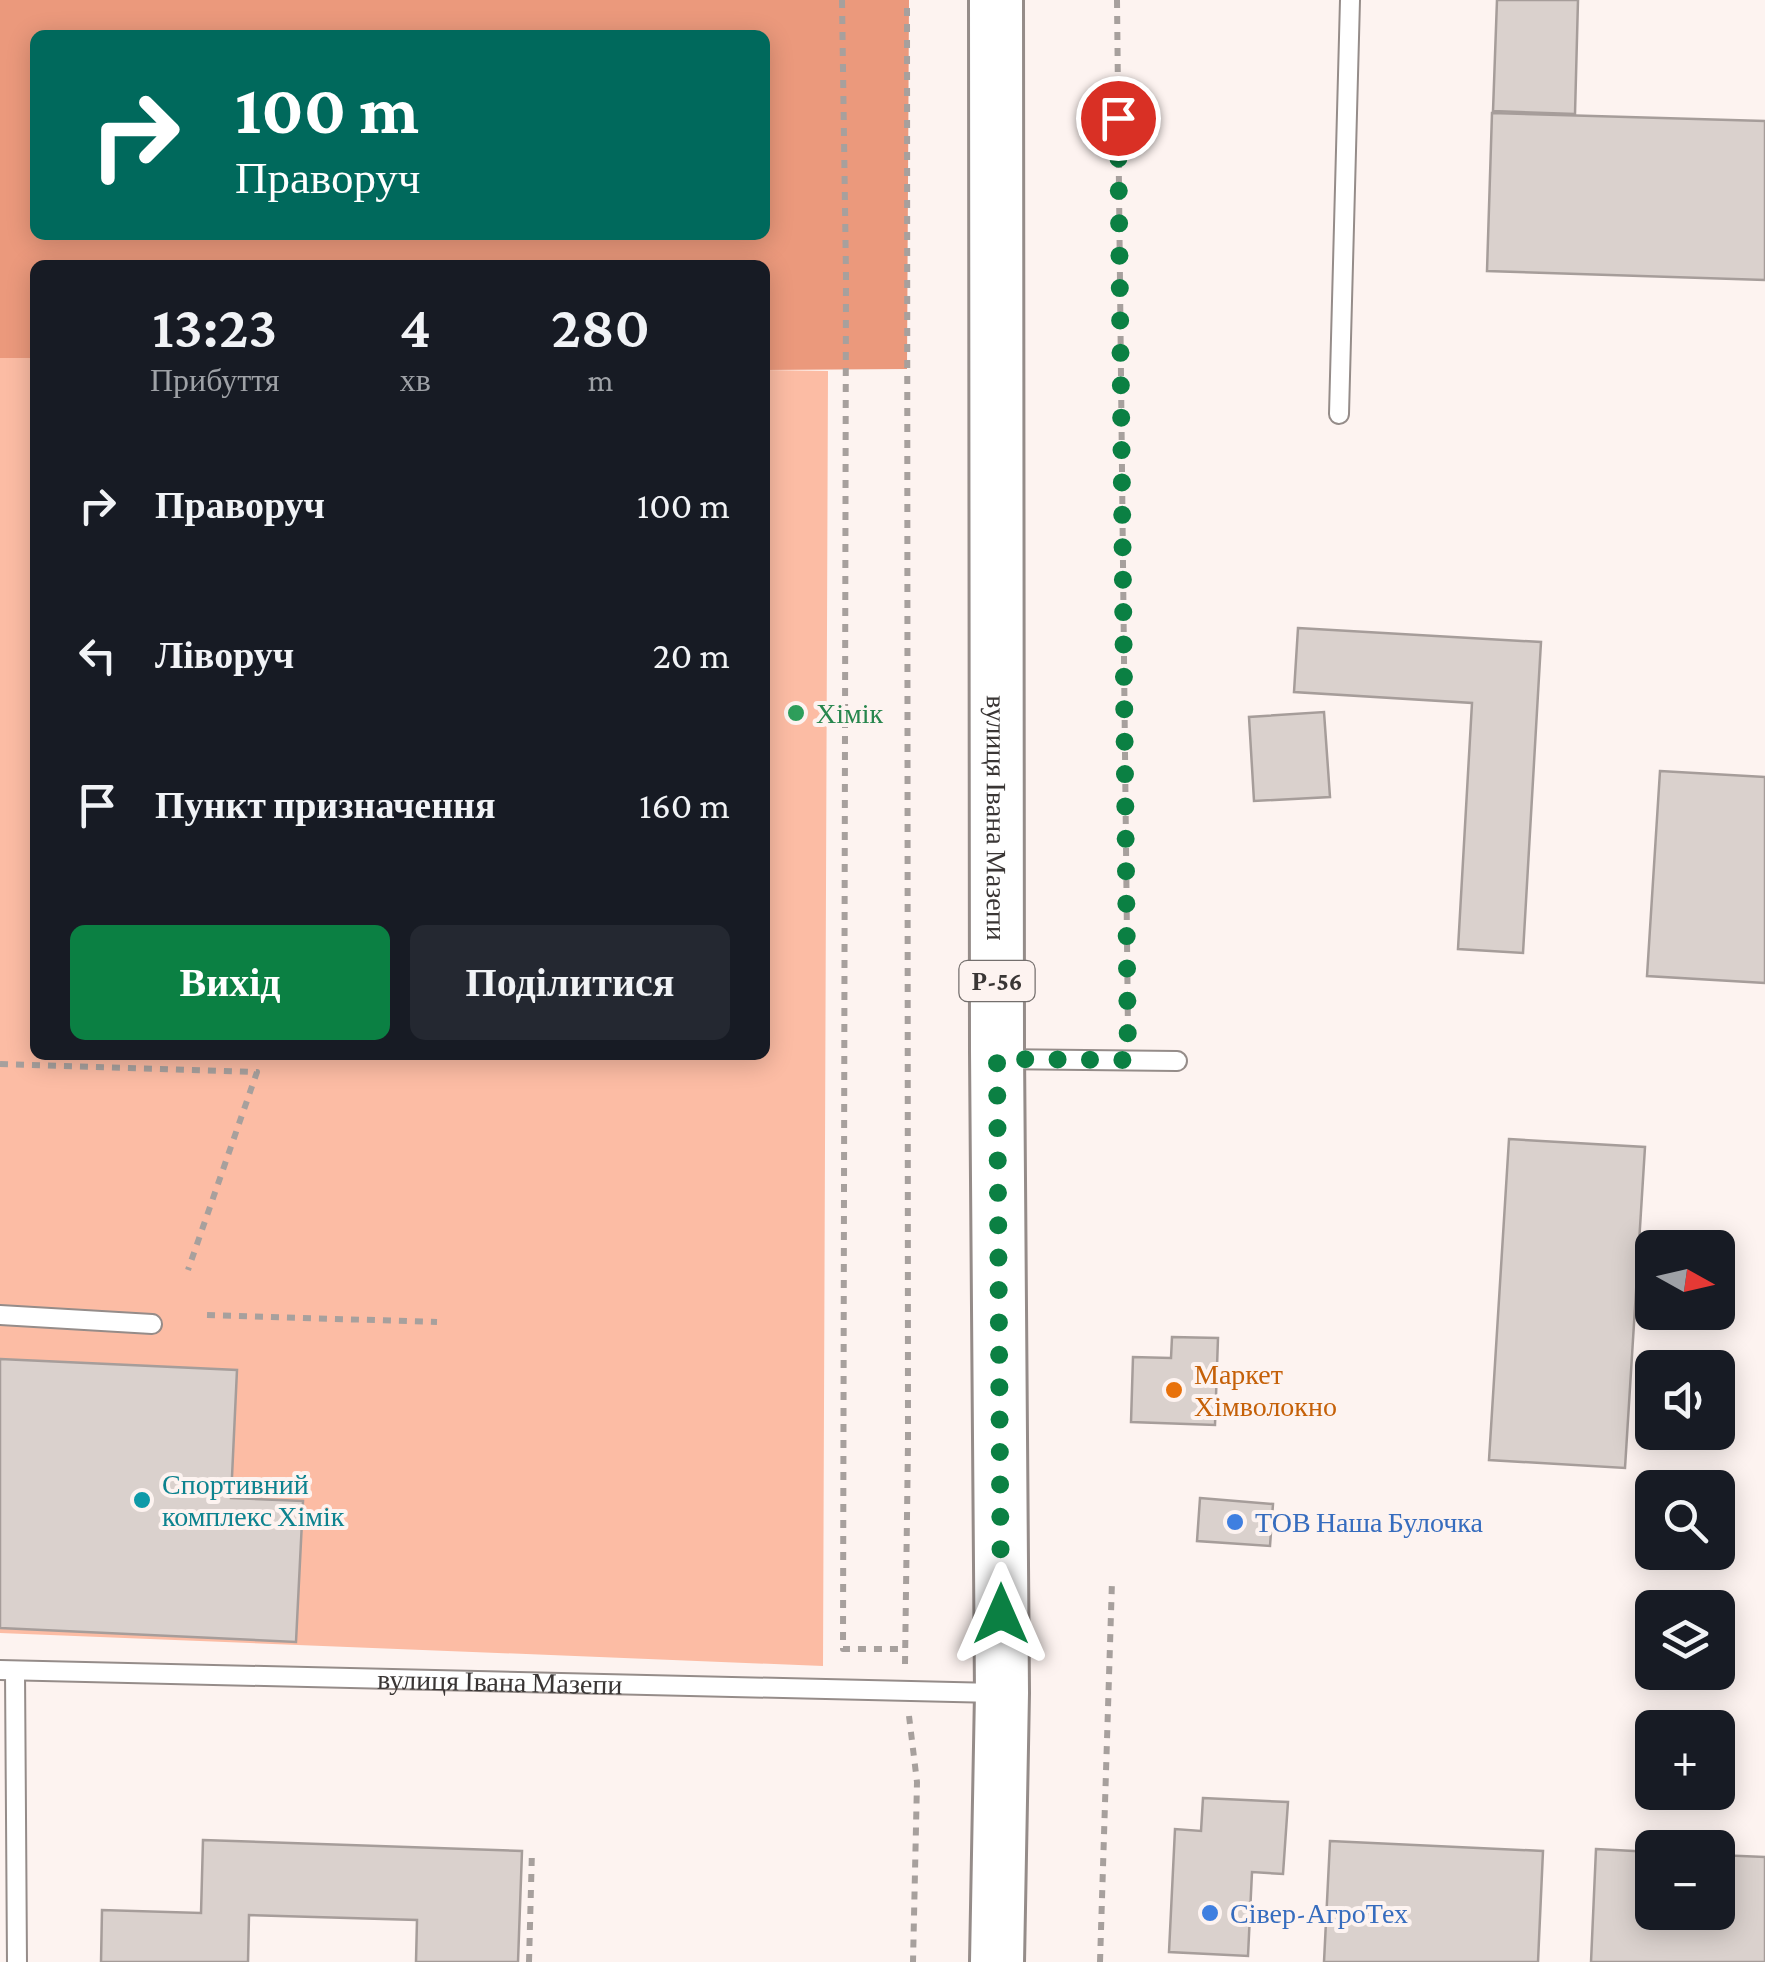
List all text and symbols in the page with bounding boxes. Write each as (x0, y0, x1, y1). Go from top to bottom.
icon: right (70, 70, 200, 200)
text: 100 m (235, 70, 419, 148)
pin (1076, 76, 1161, 161)
icon: arrive (1091, 91, 1146, 146)
text: Праворуч (235, 153, 420, 203)
text: 13:23 (152, 293, 277, 360)
text: 4 (399, 293, 431, 360)
text: 280 (551, 293, 650, 360)
text: Прибуття (150, 362, 279, 398)
text: хв (400, 362, 431, 398)
text: m (588, 362, 613, 398)
icon: right (70, 478, 125, 533)
text: Праворуч (155, 484, 325, 526)
text: 100 m (637, 484, 730, 526)
icon: left (70, 628, 125, 683)
text: Ліворуч (155, 634, 294, 676)
text: 20 m (653, 634, 730, 676)
street label: вулиця Івана Мазепи (981, 695, 1012, 941)
place label: Хімік (816, 698, 883, 729)
marker: Хімік (785, 702, 807, 724)
icon: arrive (70, 778, 125, 833)
text: Пункт призначення (155, 784, 496, 826)
text: 160 m (639, 784, 730, 826)
button: Вихід (70, 925, 390, 1040)
button: Поділитися (410, 925, 730, 1040)
road number: Р-56 (960, 961, 1034, 1001)
north arrow (1635, 1230, 1735, 1330)
map controls (1635, 1230, 1735, 1930)
button: sound (1635, 1350, 1735, 1450)
place label: Маркет Хімволокно (1194, 1359, 1337, 1422)
marker: Маркет Хімволокно (1163, 1379, 1185, 1401)
place label: Спортивний комплекс Хімік (162, 1469, 345, 1532)
button: search (1635, 1470, 1735, 1570)
marker: Спортивний комплекс Хімік (131, 1489, 153, 1511)
place label: ТОВ Наша Булочка (1255, 1507, 1483, 1538)
marker: ТОВ Наша Булочка (1224, 1511, 1246, 1533)
position arrow (949, 1562, 1053, 1666)
button: layers (1635, 1590, 1735, 1690)
street label: вулиця Івана Мазепи (377, 1663, 623, 1700)
button: + (1635, 1710, 1735, 1810)
button: − (1635, 1830, 1735, 1930)
place label: Сівер-АгроТех (1230, 1898, 1408, 1929)
marker: Сівер-АгроТех (1199, 1902, 1221, 1924)

